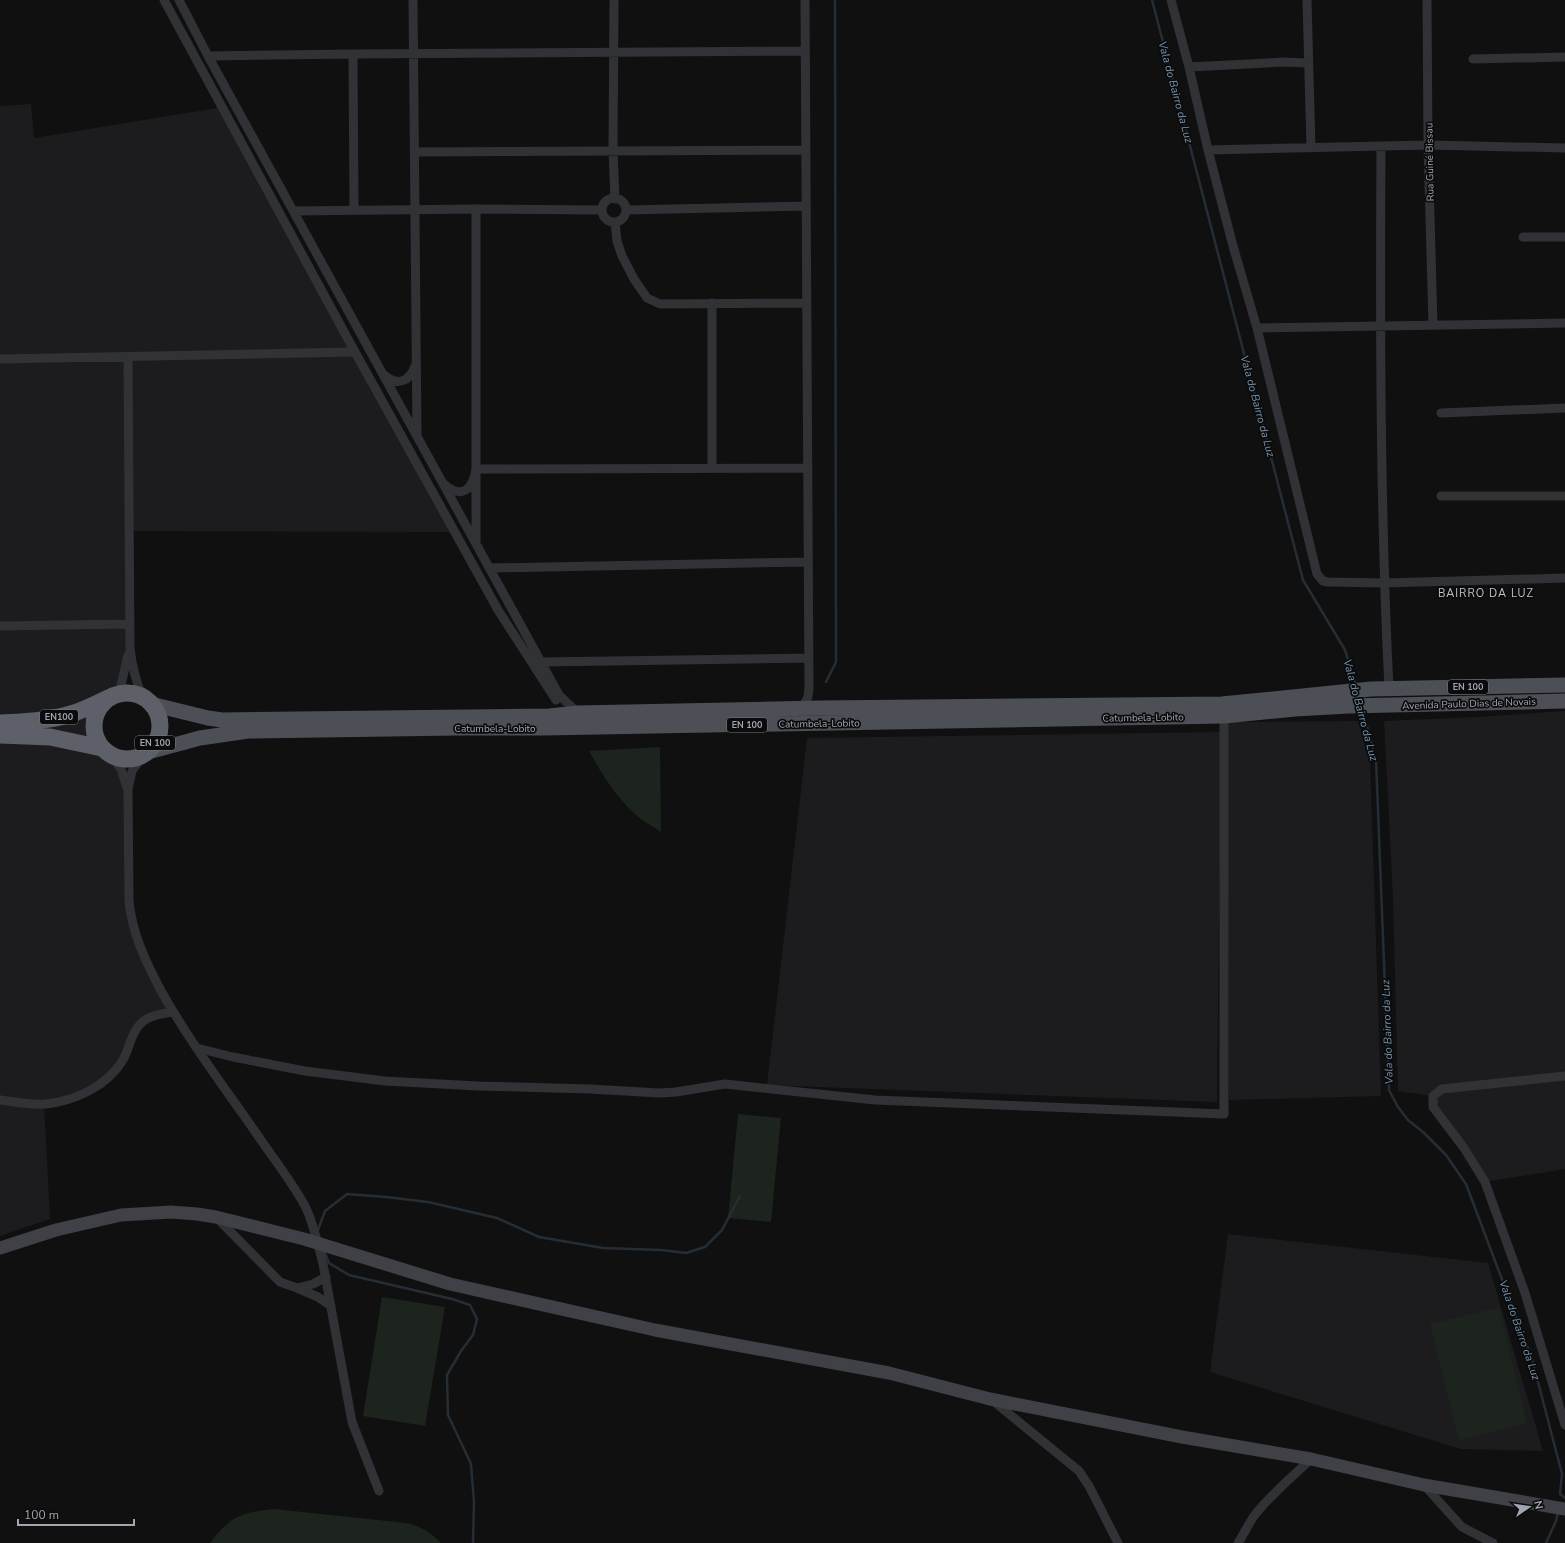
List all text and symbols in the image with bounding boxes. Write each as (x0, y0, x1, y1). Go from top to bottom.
water label: Vala do Bairro da Luz (1155, 40, 1197, 146)
street label: Rua Guiné Bissau (1422, 123, 1438, 201)
water label: Vala do Bairro da Luz (1237, 354, 1279, 460)
district label: BAIRRO DA LUZ (1438, 586, 1534, 601)
water label: Vala do Bairro da Luz (1340, 658, 1382, 764)
road number: EN 100 (1448, 680, 1488, 694)
street label: Avenida Paulo Dias de Novais (1402, 695, 1536, 713)
road number: EN100 (40, 710, 78, 724)
street label: Catumbela-Lobito (1102, 710, 1184, 726)
street label: Catumbela-Lobito (778, 716, 860, 732)
road number: EN 100 (727, 718, 767, 732)
street label: Catumbela-Lobito (454, 722, 536, 736)
road number: EN 100 (135, 736, 175, 750)
water label: Vala do Bairro da Luz (1378, 978, 1397, 1085)
water label: Vala do Bairro da Luz (1495, 1278, 1544, 1383)
north arrow (1509, 1487, 1549, 1527)
text: N (1530, 1499, 1546, 1511)
scale bar (18, 1501, 134, 1527)
text: 100 m (24, 1507, 59, 1523)

